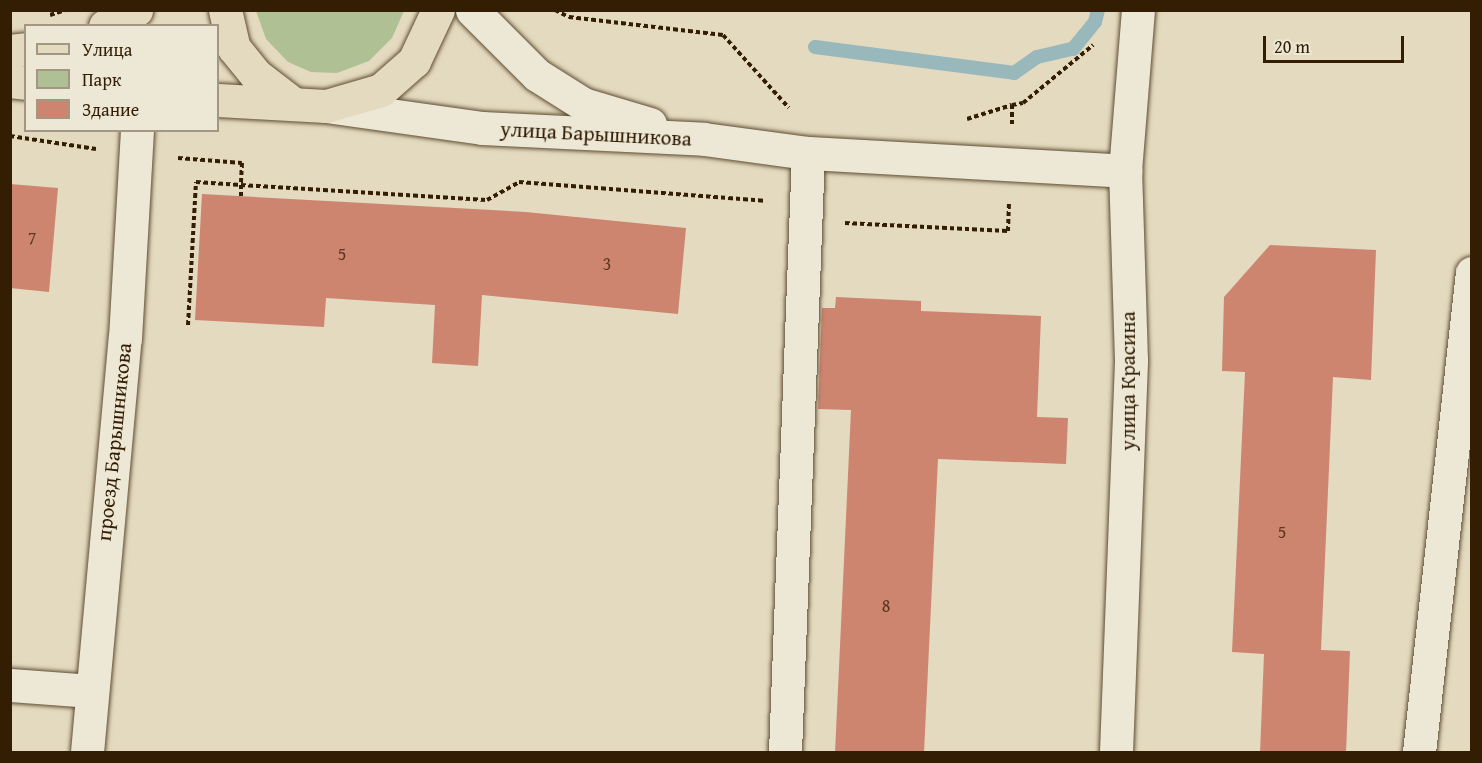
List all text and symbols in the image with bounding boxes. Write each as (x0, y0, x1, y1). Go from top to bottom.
legend (24, 24, 219, 132)
scale bar (1266, 24, 1407, 62)
text: 20 m (1274, 33, 1310, 60)
text: Улица (82, 36, 132, 63)
text: Парк (82, 66, 121, 93)
text: Здание (82, 96, 139, 123)
street label: улица Барышникова (500, 116, 692, 152)
house number: 7 (28, 227, 36, 249)
house number: 5 (338, 243, 346, 265)
house number: 3 (603, 253, 611, 275)
street label: улица Красина (1115, 311, 1141, 451)
street label: проезд Барышникова (91, 342, 137, 542)
house number: 5 (1278, 521, 1286, 543)
house number: 8 (882, 595, 890, 617)

